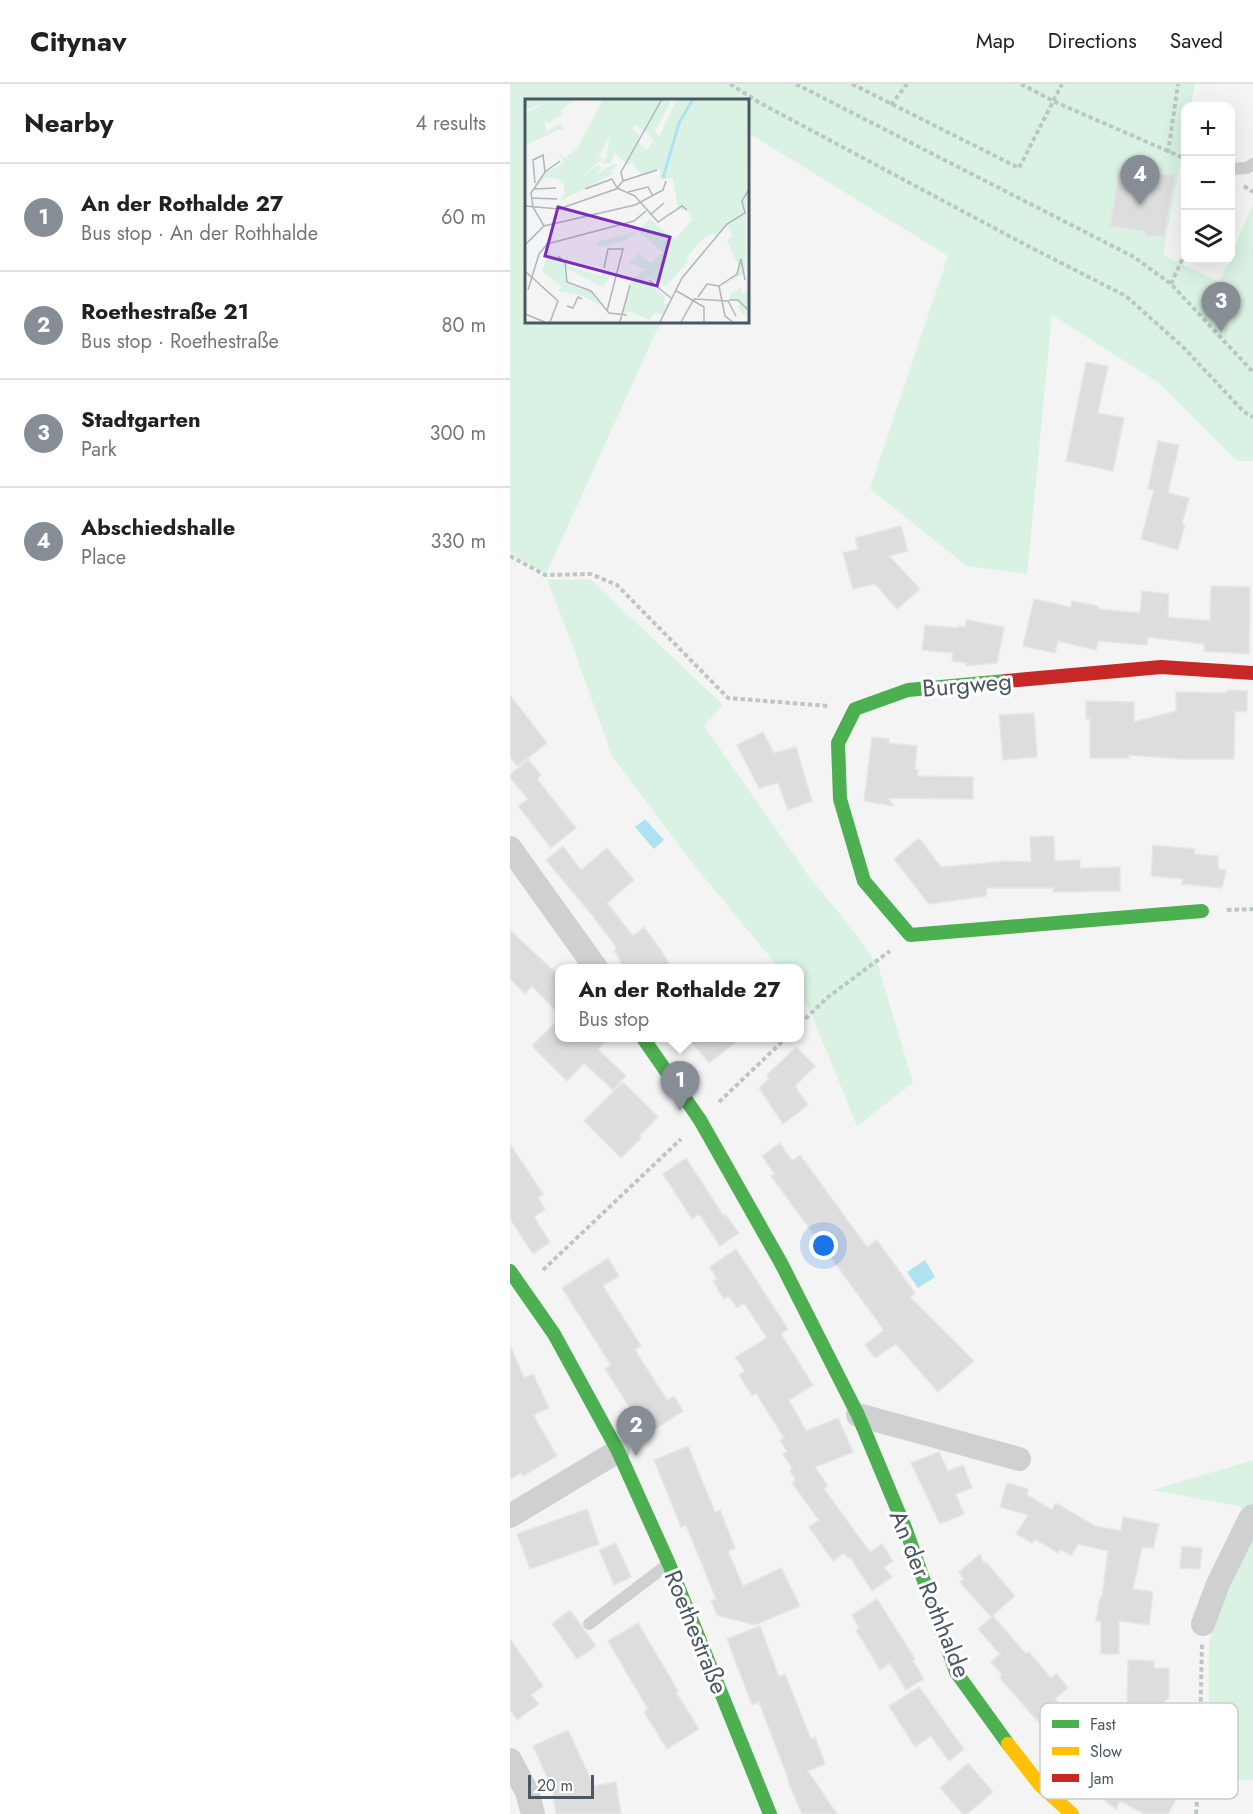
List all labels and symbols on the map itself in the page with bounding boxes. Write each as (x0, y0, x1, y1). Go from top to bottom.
inset map (525, 99, 748, 322)
pin: 4 (1120, 156, 1160, 205)
pin: 3 (1202, 282, 1240, 332)
street label: Burgweg (921, 663, 1013, 706)
pin: 1 (660, 1062, 700, 1111)
your location (809, 1231, 838, 1260)
pin: 2 (616, 1406, 656, 1456)
street label: An der Rothhalde (881, 1505, 980, 1683)
street label: Roethestraße (656, 1565, 737, 1699)
legend (1040, 1703, 1238, 1799)
text: Fast (1090, 1713, 1116, 1736)
text: Slow (1090, 1740, 1122, 1763)
text: Jam (1088, 1767, 1114, 1790)
scale bar (528, 1772, 594, 1800)

